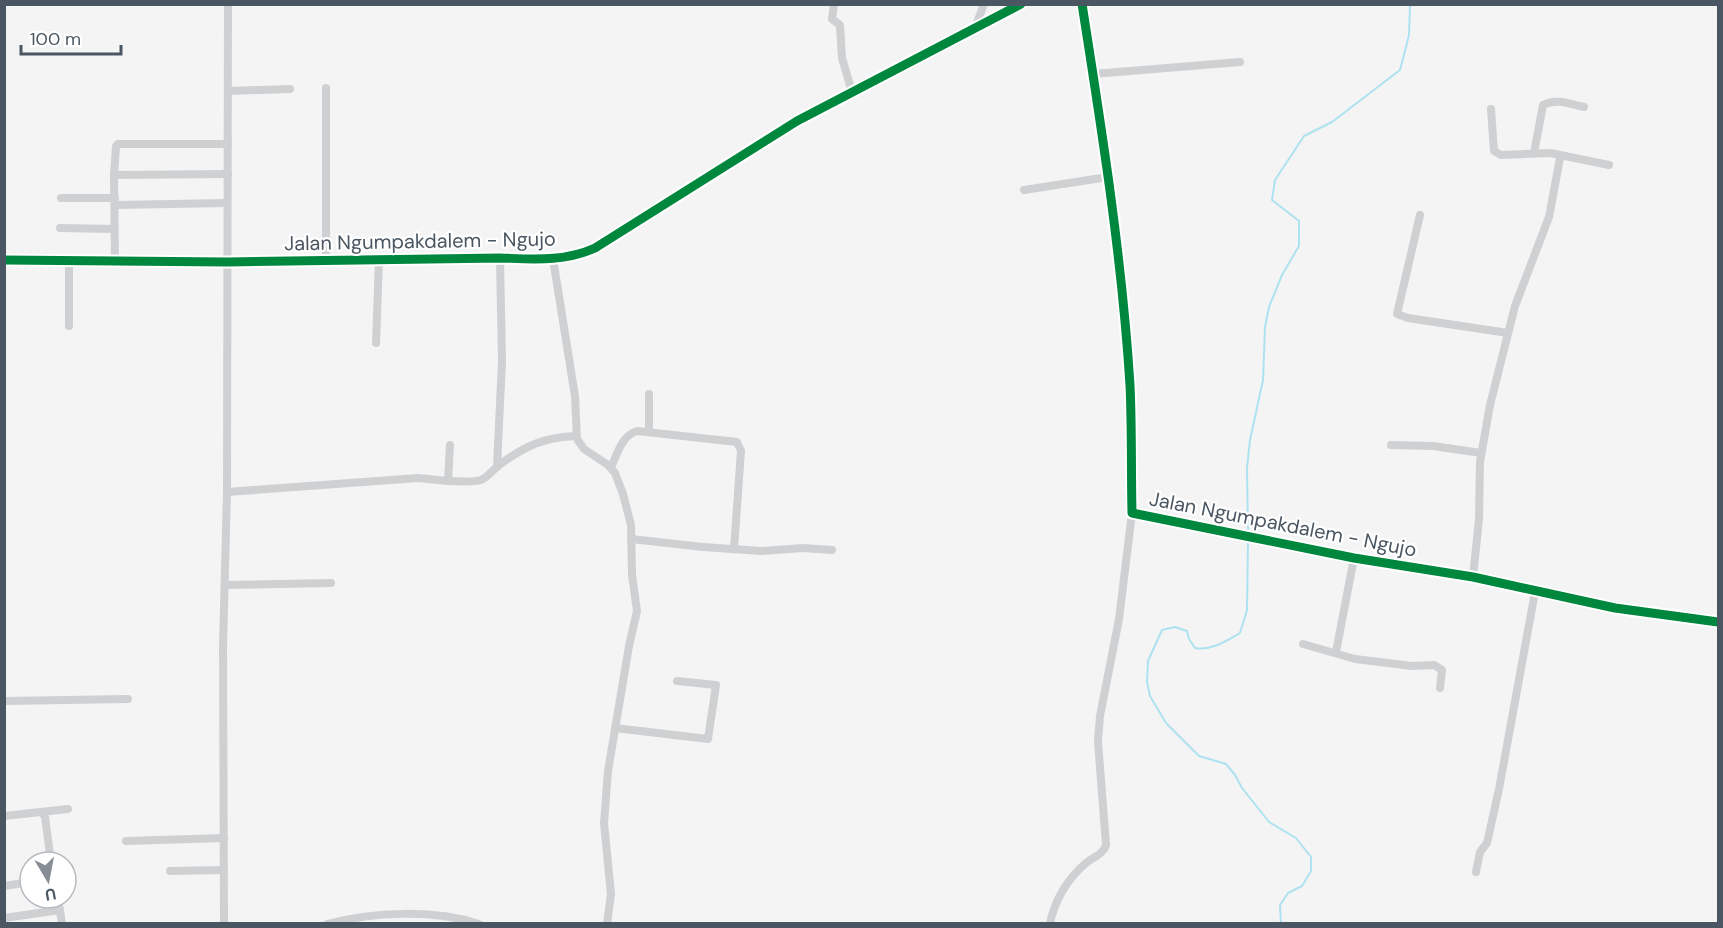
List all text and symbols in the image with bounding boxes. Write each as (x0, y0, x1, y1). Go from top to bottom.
scale bar (21, 18, 122, 56)
text: 100 m (30, 27, 81, 51)
street label: Jalan Ngumpakdalem - Ngujo (284, 226, 556, 256)
street label: Jalan Ngumpakdalem - Ngujo (1147, 485, 1419, 563)
north arrow (18, 850, 78, 910)
text: U (43, 883, 58, 906)

